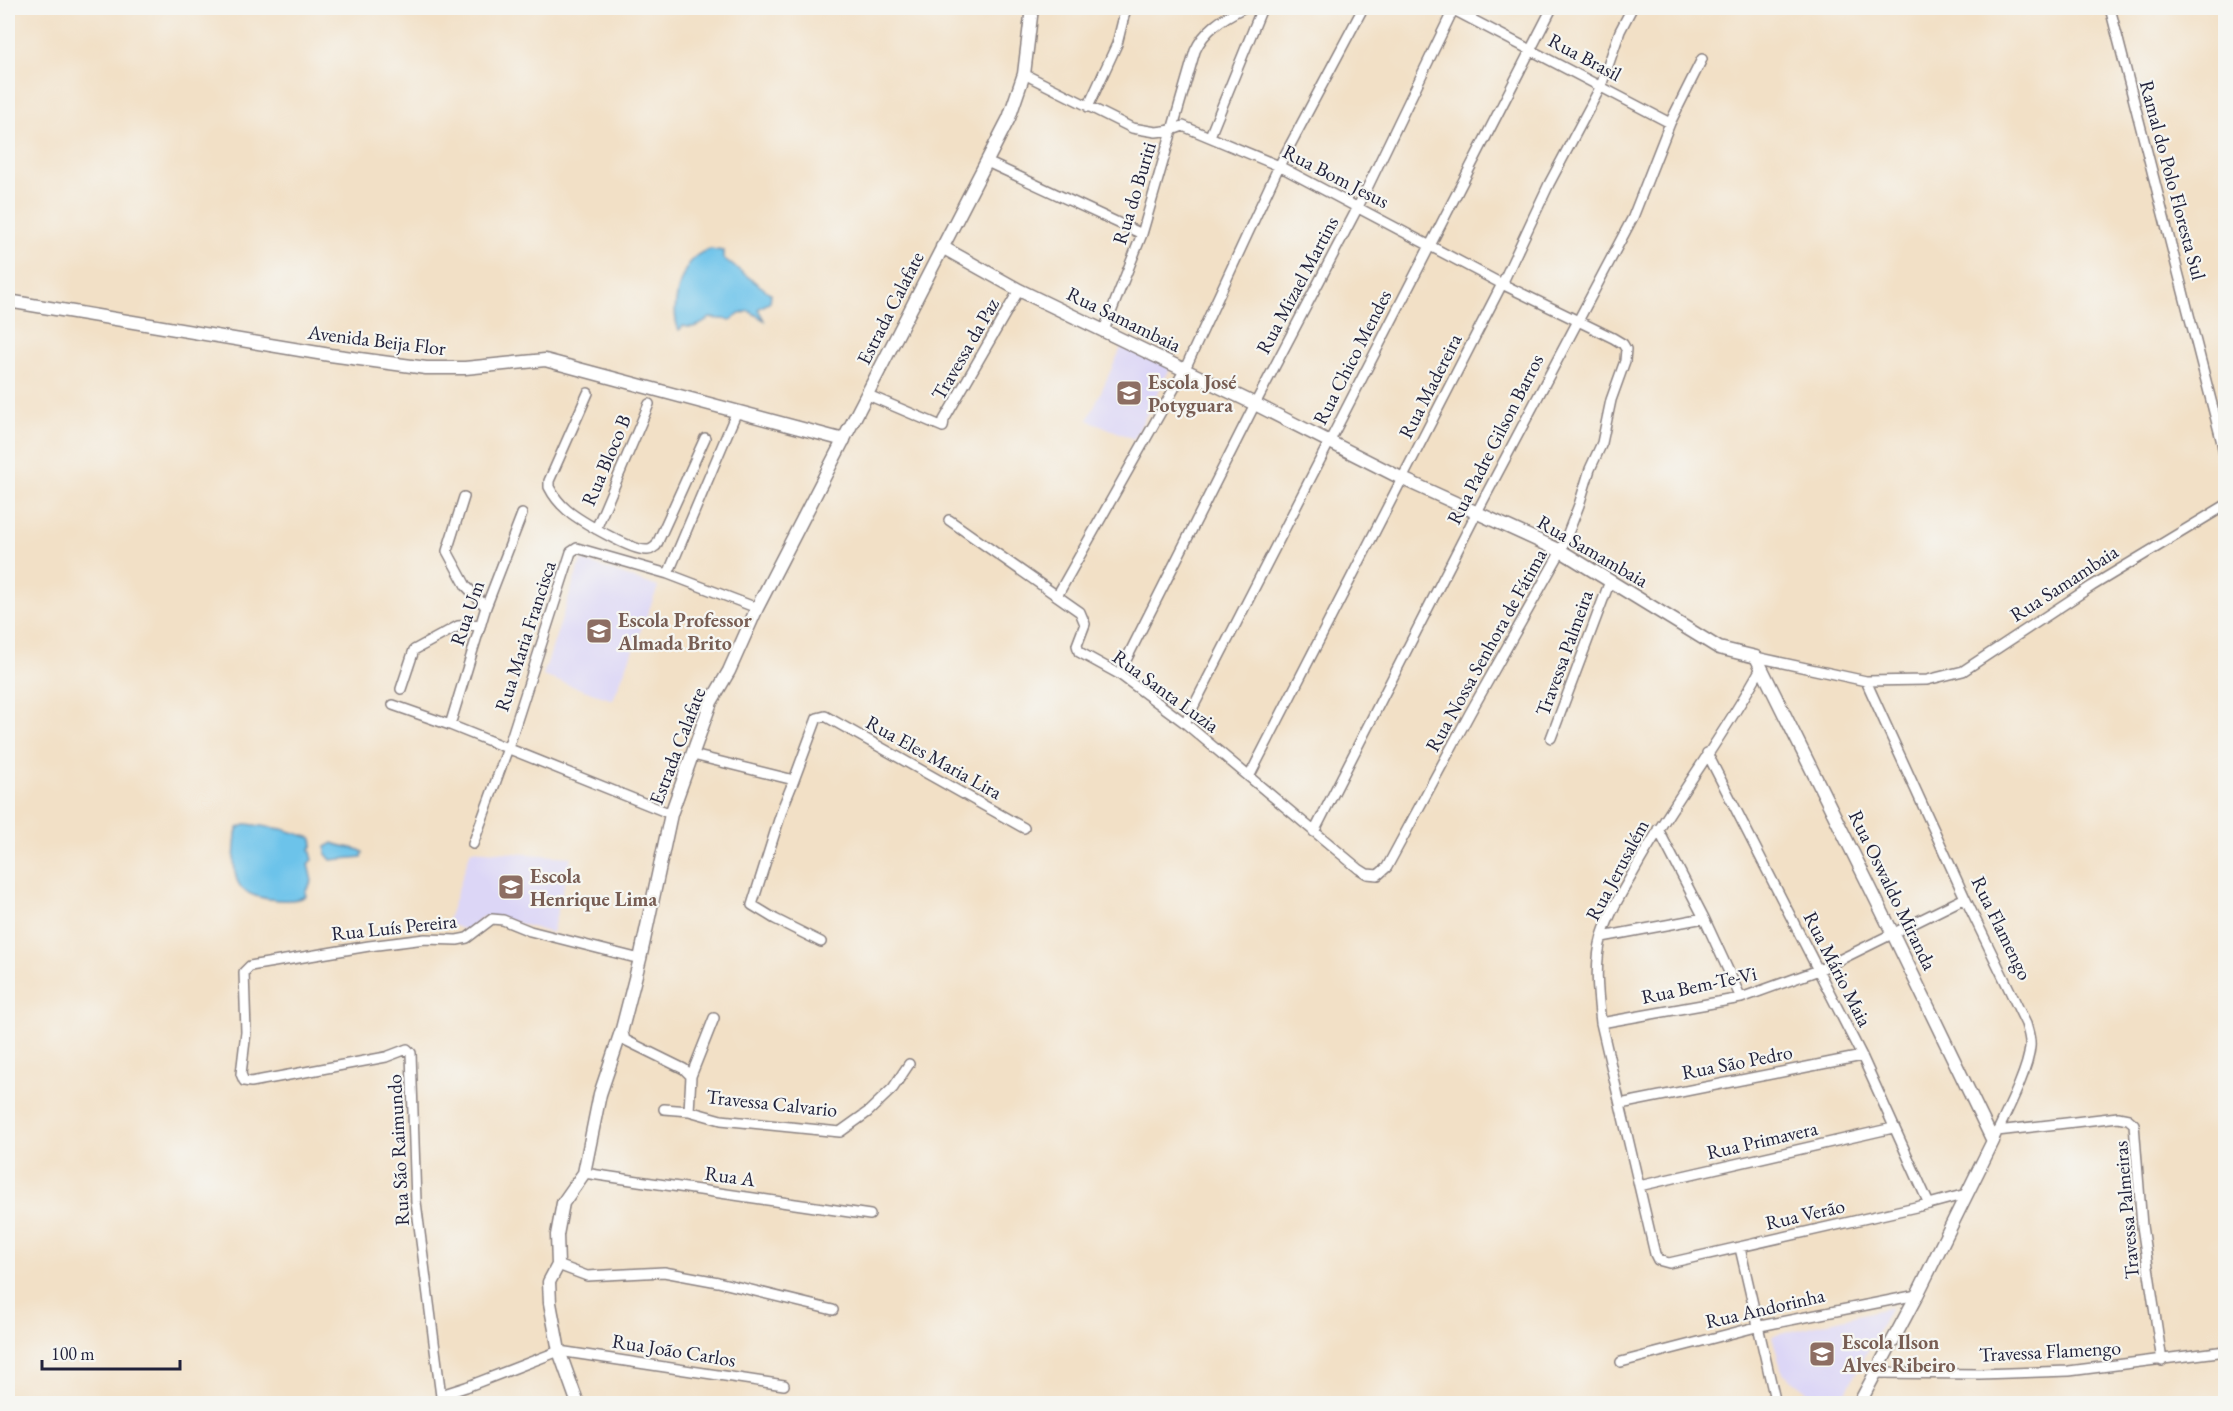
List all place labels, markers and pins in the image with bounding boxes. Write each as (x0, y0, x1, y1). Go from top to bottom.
place label: Escola José Potyguara (1148, 369, 1237, 418)
school or university icon: Escola José Potyguara (1114, 378, 1144, 408)
place label: Escola Professor Almada Brito (617, 607, 753, 656)
school or university icon: Escola Professor Almada Brito (584, 616, 614, 646)
place label: Escola Henrique Lima (530, 863, 657, 912)
school or university icon: Escola Henrique Lima (496, 872, 526, 902)
place label: Escola Ilson Alves Ribeiro (1841, 1329, 1956, 1378)
school or university icon: Escola Ilson Alves Ribeiro (1807, 1339, 1837, 1369)

